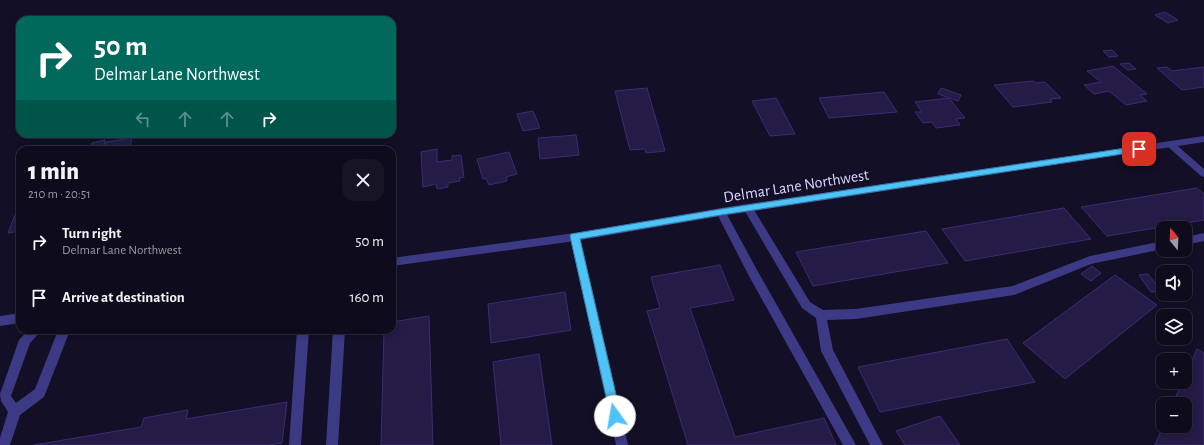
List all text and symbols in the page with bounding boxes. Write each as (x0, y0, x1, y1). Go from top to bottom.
icon: right (28, 32, 80, 84)
text: 50 m (94, 33, 148, 61)
text: Delmar Lane Northwest (94, 66, 260, 84)
icon: left (132, 108, 154, 130)
icon: ahead (174, 108, 196, 130)
icon: ahead (216, 108, 238, 130)
icon: right (258, 108, 280, 130)
pin (1122, 132, 1156, 166)
icon: arrive (1128, 138, 1150, 160)
button: close (342, 159, 384, 201)
text: 1 min (28, 160, 79, 184)
street label: Delmar Lane Northwest (722, 167, 870, 205)
text: 210 m · 20:51 (28, 188, 91, 201)
north arrow (1156, 221, 1192, 257)
map controls (1156, 221, 1192, 433)
text: Turn right (62, 226, 121, 241)
icon: right (28, 231, 50, 253)
text: 50 m (355, 234, 384, 249)
text: Delmar Lane Northwest (62, 244, 182, 257)
button: sound (1156, 265, 1192, 301)
icon: arrive (28, 287, 50, 309)
text: Arrive at destination (62, 290, 185, 305)
text: 160 m (349, 290, 384, 305)
button: layers (1156, 309, 1192, 345)
button: + (1156, 353, 1192, 389)
position arrow (594, 395, 636, 437)
button: − (1156, 397, 1192, 433)

